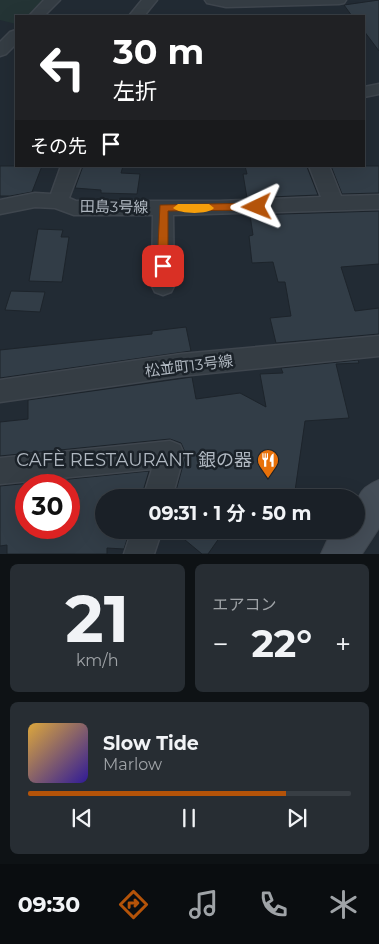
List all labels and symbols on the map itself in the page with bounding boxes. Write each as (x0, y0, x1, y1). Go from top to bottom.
position arrow (230, 180, 282, 232)
street label: 田島3号線 (80, 196, 148, 217)
pin (142, 245, 184, 287)
street label: 松並町13号線 (144, 351, 234, 380)
restaurant icon: CAFÈ RESTAURANT 銀の器 (256, 448, 280, 479)
place label: CAFÈ RESTAURANT 銀の器 (16, 449, 252, 471)
speed limit sign: 30 (15, 474, 80, 539)

